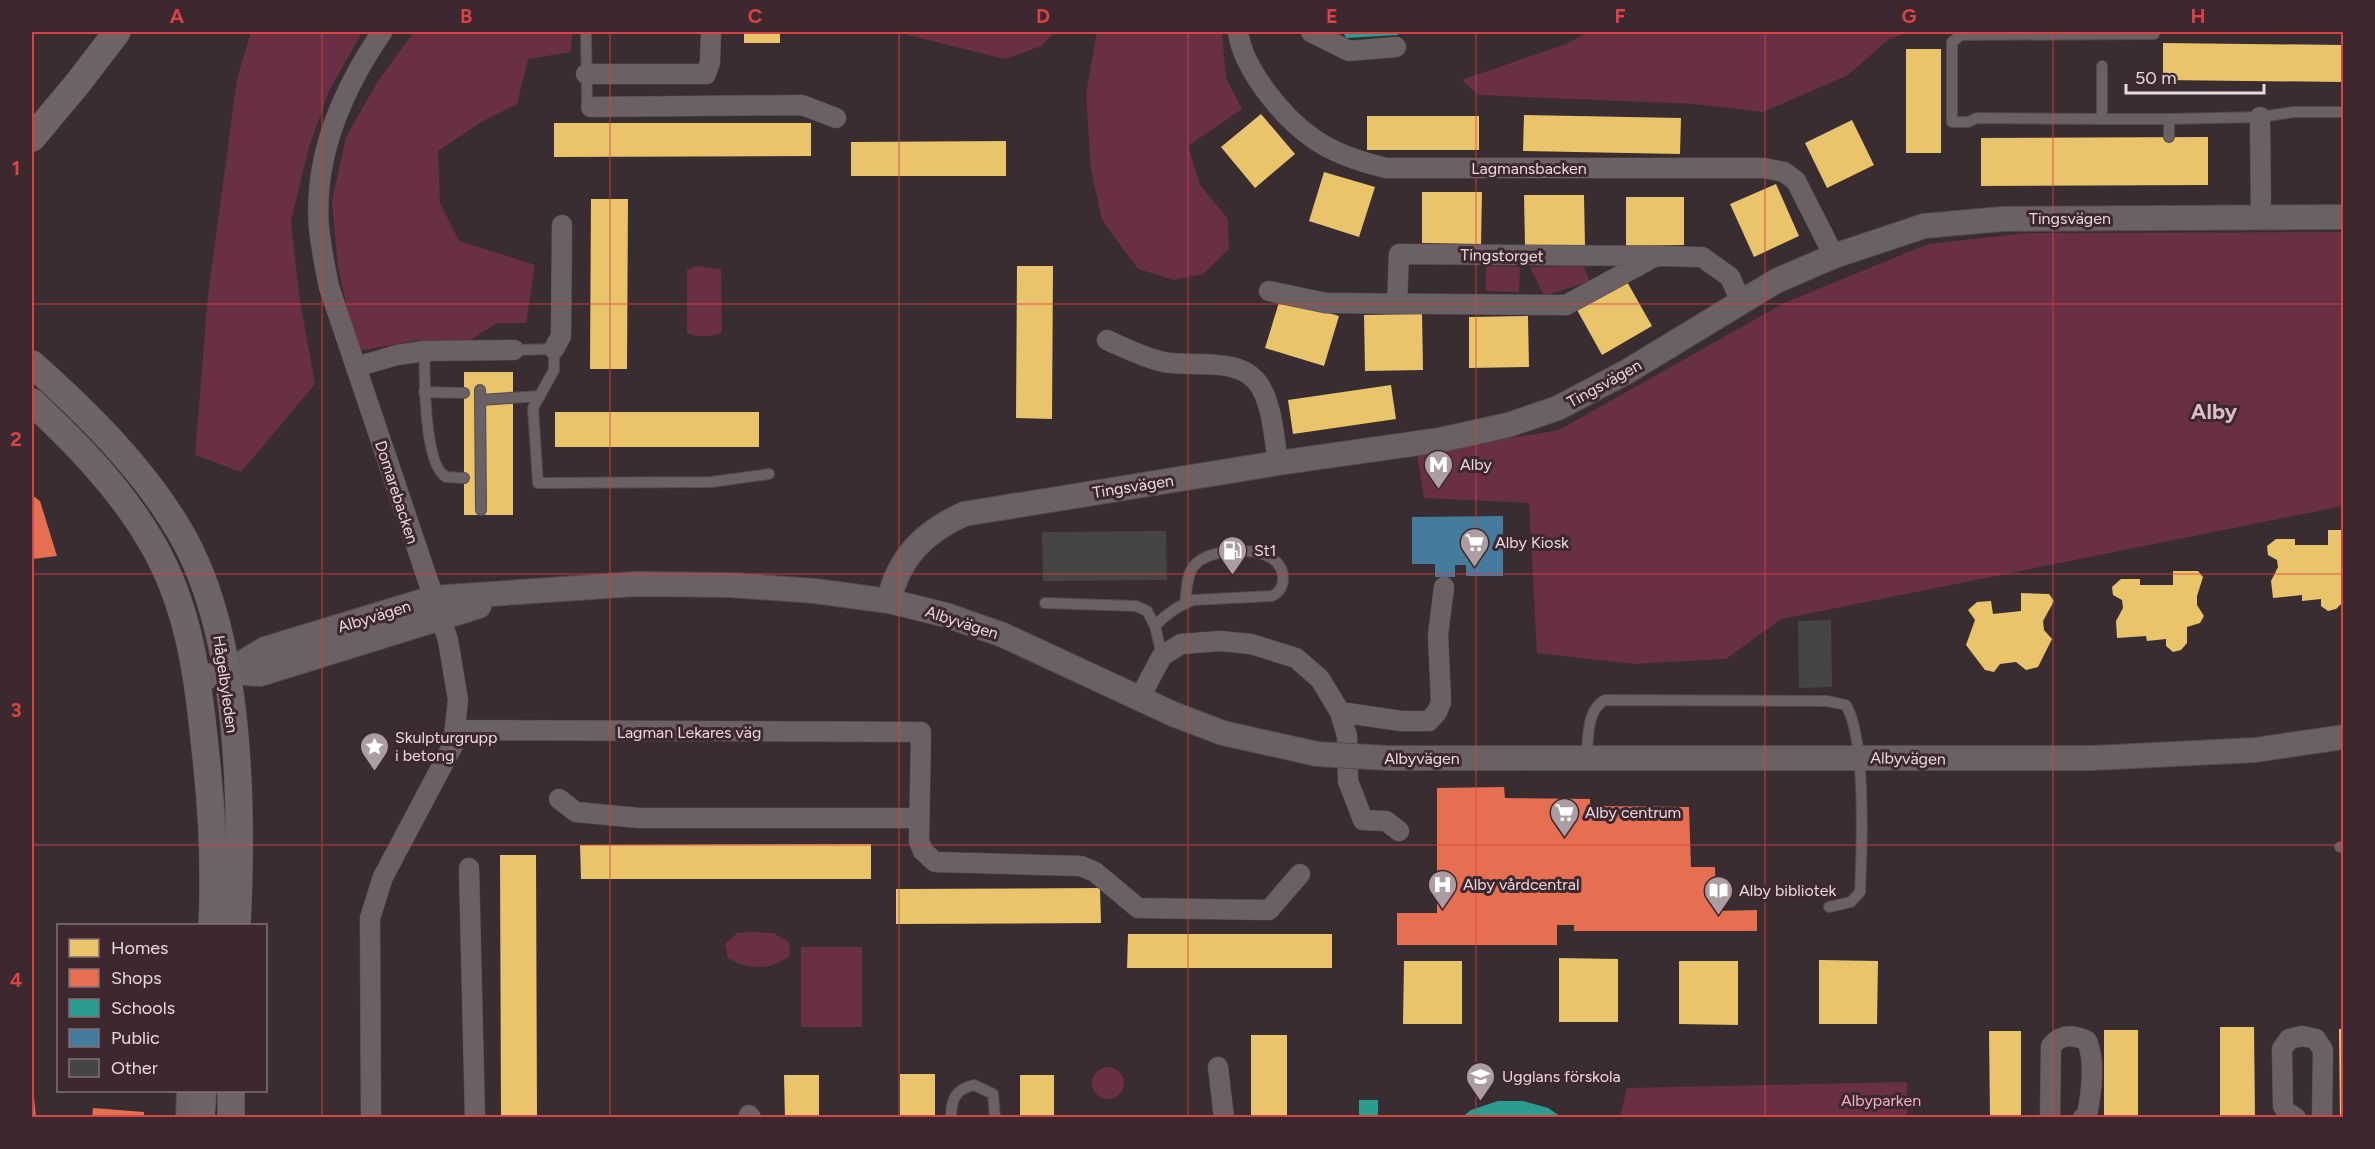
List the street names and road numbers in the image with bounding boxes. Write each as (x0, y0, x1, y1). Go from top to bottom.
street label: Lagmansbacken (1471, 159, 1587, 178)
street label: Tingsvägen (2029, 209, 2111, 228)
street label: Tingstorget (1460, 245, 1544, 266)
street label: Tingsvägen (1564, 355, 1645, 412)
street label: Domarebacken (371, 438, 422, 546)
street label: Tingsvägen (1091, 471, 1175, 502)
street label: Albyvägen (335, 596, 413, 637)
street label: Albyvägen (923, 602, 1001, 643)
street label: Hågelbyleden (209, 634, 242, 734)
street label: Lagman Lekares väg (617, 723, 761, 742)
street label: Albyvägen (1870, 748, 1946, 769)
street label: Albyvägen (1384, 749, 1460, 768)

